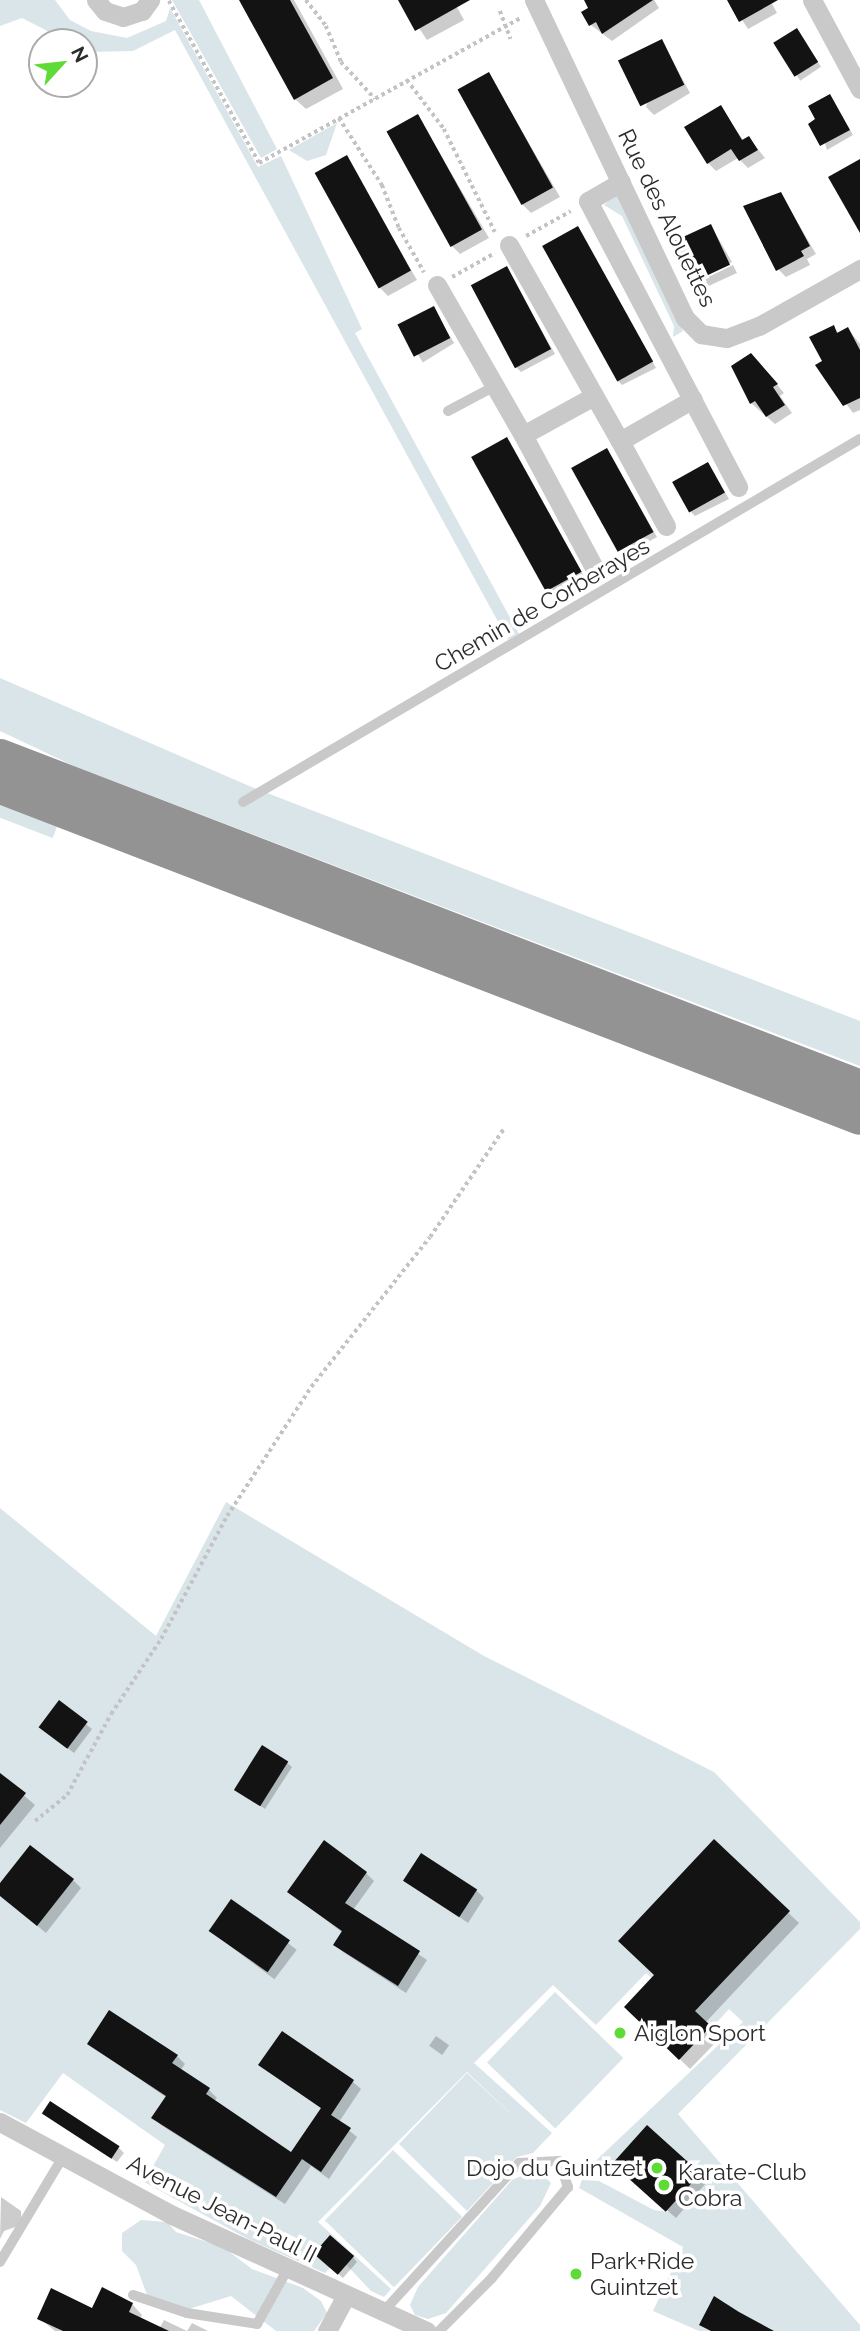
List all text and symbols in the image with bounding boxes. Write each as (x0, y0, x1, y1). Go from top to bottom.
north arrow (28, 28, 98, 98)
text: N (67, 43, 93, 66)
street label: Rue des Alouettes (612, 124, 722, 312)
street label: Chemin de Corberayes (430, 532, 654, 678)
place label: Aiglon Sport (634, 2019, 766, 2047)
marker: Aiglon Sport (612, 2025, 628, 2041)
street label: Avenue Jean-Paul II (122, 2149, 322, 2269)
place label: Dojo du Guintzet (466, 2154, 643, 2182)
place label: Karate-Club Cobra (678, 2158, 806, 2212)
marker: Dojo du Guintzet (649, 2160, 665, 2176)
marker: Karate-Club Cobra (656, 2177, 672, 2193)
place label: Park+Ride Guintzet (590, 2247, 694, 2301)
marker: Park+Ride Guintzet (568, 2266, 584, 2282)

